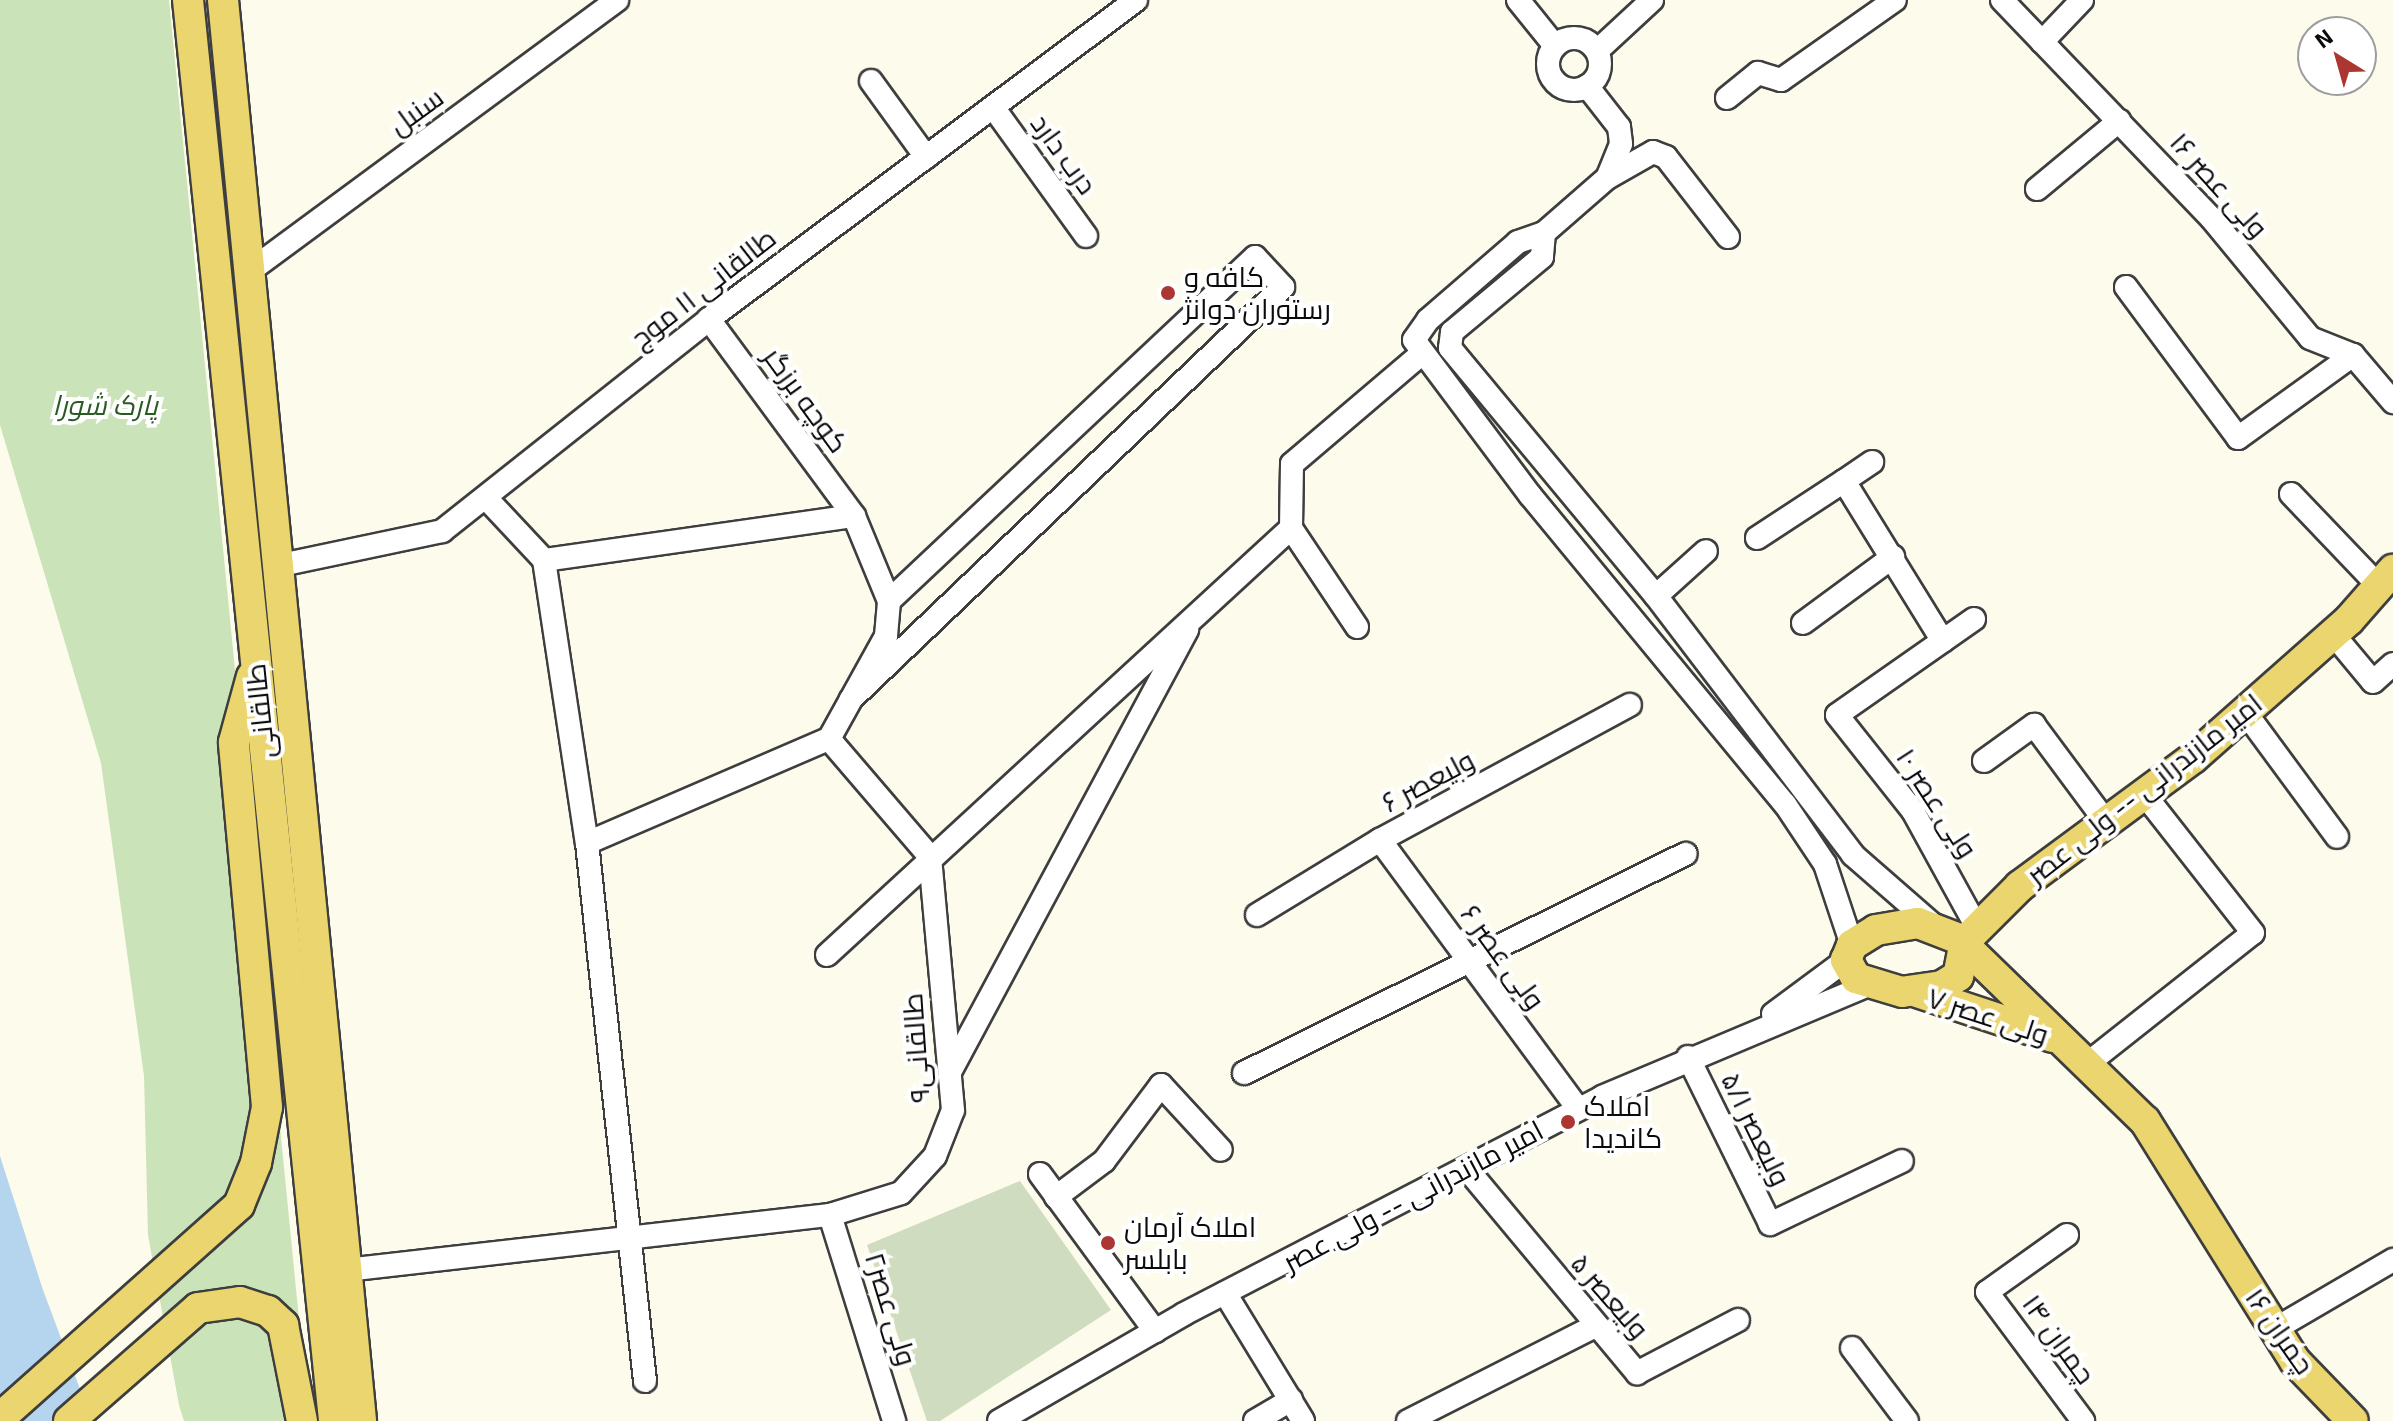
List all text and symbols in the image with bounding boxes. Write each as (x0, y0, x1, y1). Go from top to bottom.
north arrow (2297, 16, 2377, 96)
text: N (2305, 17, 2342, 60)
street label: سنبل (382, 80, 450, 142)
street label: درب دارد (1024, 107, 1104, 201)
street label: ولی عصر ۱۶ (2163, 125, 2275, 245)
street label: طالقانی ۱۱ موج (624, 221, 782, 355)
place label: کافه و رستوران دوانژ (1184, 260, 1331, 326)
marker: کافه و رستوران دوانژ (1159, 284, 1177, 302)
street label: کوچه برزگر (757, 341, 855, 459)
park label: پارک شورا (52, 388, 158, 422)
street label: طالقانی (238, 662, 282, 760)
street label: امیر مازندرانی -- ولی عصر (2019, 686, 2269, 892)
street label: ولی عصر ۱۰ (1889, 742, 1985, 864)
street label: ولیعصر ۶ (1376, 743, 1480, 819)
street label: ولی عصر ۶ (1454, 898, 1552, 1016)
street label: ولی عصر ۷ (1923, 981, 2053, 1051)
street label: طالقانی۹ (895, 992, 937, 1104)
street label: ولیعصر ۵/۱ (1714, 1067, 1798, 1191)
place label: املاک کاندیدا (1584, 1089, 1662, 1155)
street label: امیر مازندرانی -- ولی عصر (1277, 1113, 1549, 1279)
marker: املاک کاندیدا (1559, 1113, 1577, 1131)
place label: املاک آرمان بابلسر (1124, 1210, 1256, 1276)
marker: املاک آرمان بابلسر (1099, 1234, 1117, 1252)
street label: ولیعصر ۵ (1564, 1247, 1656, 1345)
street label: ولی عصر۲ (858, 1248, 924, 1370)
street label: چمران ۱۶ (2238, 1282, 2322, 1380)
street label: چمران ۱۴ (2015, 1288, 2103, 1390)

